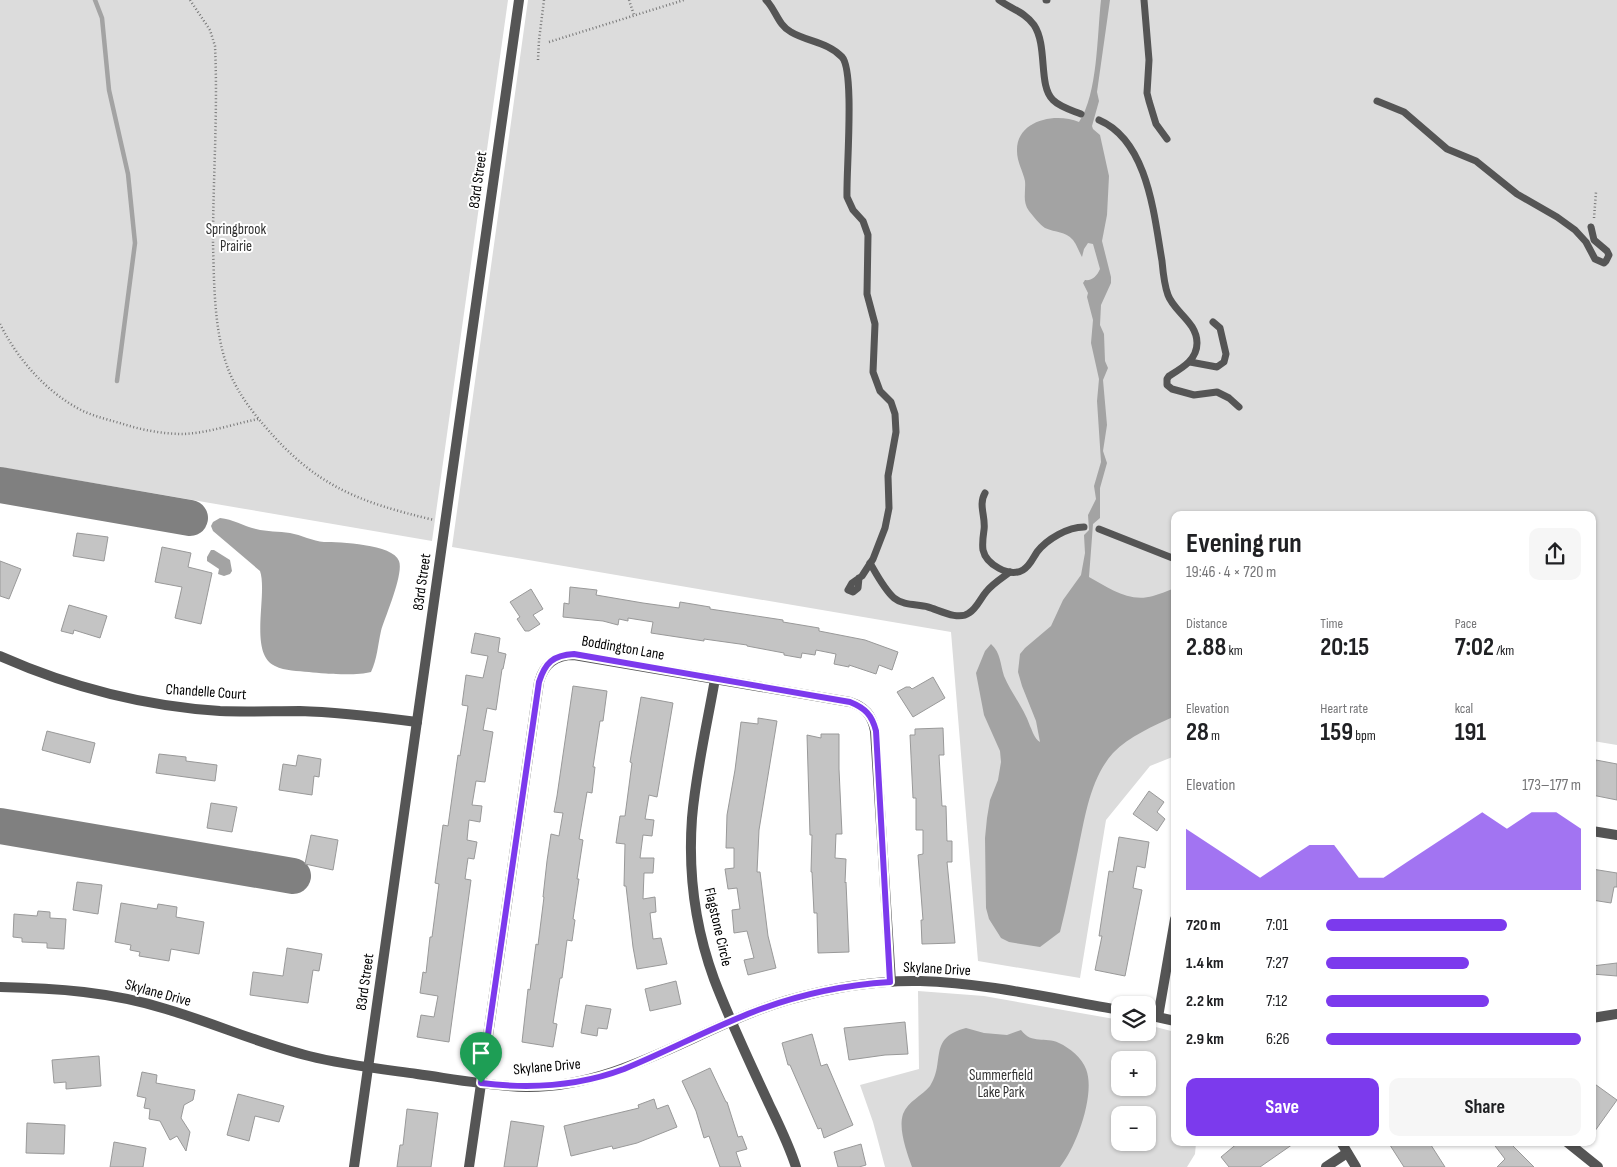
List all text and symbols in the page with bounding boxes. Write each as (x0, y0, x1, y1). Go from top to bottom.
street label: 83rd Street (465, 150, 491, 210)
park label: Springbrook Prairie (206, 220, 267, 256)
text: Evening run (1186, 527, 1302, 560)
button: share (1529, 528, 1581, 580)
street label: 83rd Street (409, 552, 435, 612)
text: 19:46 · 4 × 720 m (1186, 563, 1276, 582)
text: Distance (1186, 615, 1227, 632)
text: Time (1320, 615, 1343, 632)
text: Pace (1455, 615, 1477, 632)
street label: Boddington Lane (580, 631, 666, 665)
text: 2.88 (1186, 632, 1226, 663)
text: 20:15 (1320, 632, 1369, 663)
text: 7:02 (1455, 632, 1494, 663)
text: km (1226, 642, 1243, 659)
text: /km (1494, 642, 1514, 659)
street label: Chandelle Court (165, 680, 247, 704)
text: Elevation (1186, 700, 1229, 717)
text: Heart rate (1320, 700, 1368, 717)
text: kcal (1455, 700, 1473, 717)
text: 28 (1186, 717, 1209, 748)
text: 159 (1320, 717, 1353, 748)
text: 191 (1455, 717, 1486, 748)
text: m (1209, 727, 1220, 744)
text: bpm (1353, 727, 1376, 744)
text: Elevation (1186, 776, 1235, 795)
text: 173–177 m (1522, 776, 1581, 795)
street label: Flagstone Circle (700, 886, 736, 968)
text: 720 m (1186, 916, 1221, 935)
text: 7:01 (1266, 916, 1288, 935)
street label: 83rd Street (352, 952, 378, 1012)
text: 1.4 km (1186, 954, 1224, 973)
text: 7:27 (1266, 954, 1288, 973)
street label: Skylane Drive (903, 958, 971, 980)
street label: Skylane Drive (123, 975, 193, 1011)
text: 2.2 km (1186, 992, 1224, 1011)
text: 7:12 (1266, 992, 1288, 1011)
map controls (1111, 996, 1156, 1151)
button: layers (1111, 996, 1156, 1041)
text: 2.9 km (1186, 1030, 1224, 1049)
text: 6:26 (1266, 1030, 1290, 1049)
pin (460, 1032, 502, 1083)
icon: arrive (467, 1039, 495, 1067)
button: + (1111, 1051, 1156, 1096)
street label: Skylane Drive (513, 1055, 581, 1079)
park label: Summerfield Lake Park (969, 1066, 1033, 1102)
button: Save (1186, 1078, 1379, 1136)
button: Share (1389, 1078, 1581, 1136)
button: − (1111, 1106, 1156, 1151)

